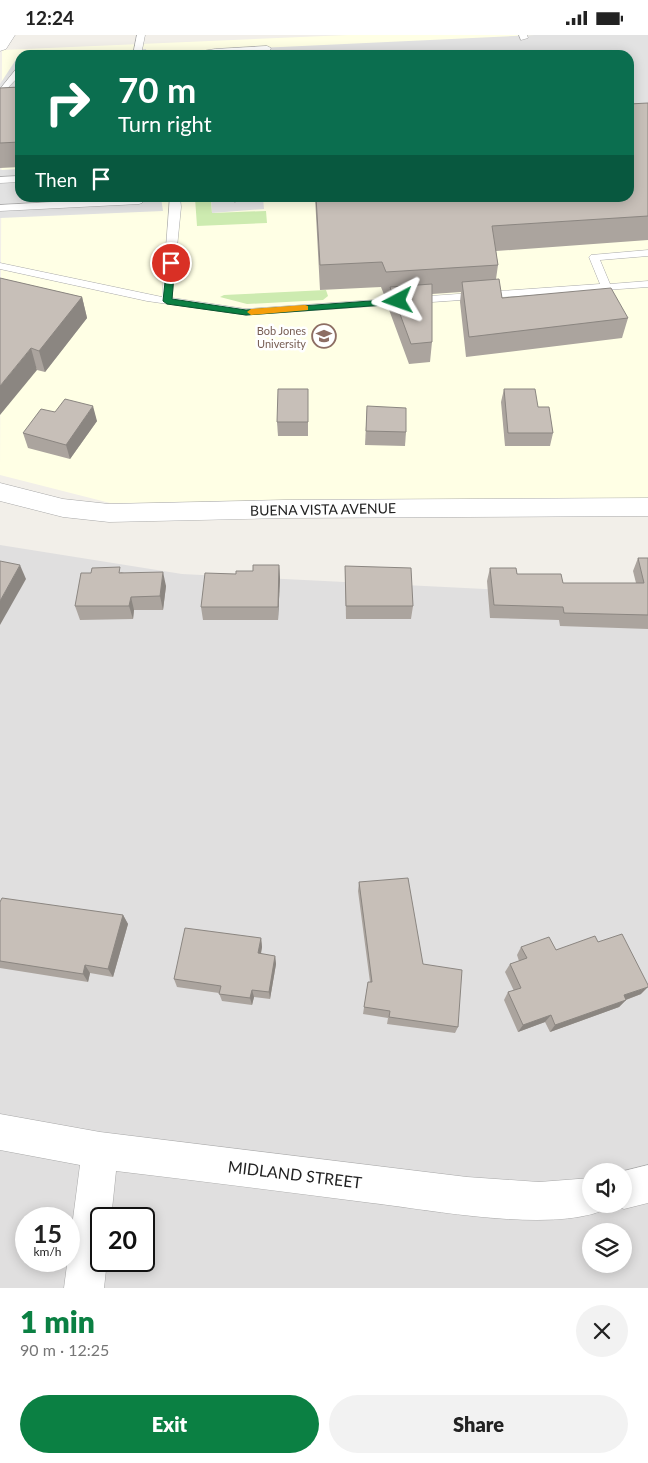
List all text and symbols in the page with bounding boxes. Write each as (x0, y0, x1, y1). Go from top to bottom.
text: 12:24 (25, 6, 74, 29)
text: 70 m (118, 68, 196, 110)
icon: right (35, 70, 100, 135)
text: Turn right (118, 110, 212, 137)
icon: arrive (87, 165, 115, 193)
text: Then (35, 168, 77, 191)
pin (150, 242, 192, 284)
icon: arrive (157, 249, 185, 277)
position arrow (371, 274, 423, 326)
school or university icon: Bob Jones University (311, 323, 337, 349)
place label: Bob Jones University (257, 324, 306, 350)
street label: BUENA VISTA AVENUE (250, 499, 396, 519)
street label: MIDLAND STREET (227, 1156, 364, 1192)
map controls (582, 1163, 632, 1273)
button: sound (582, 1163, 632, 1213)
speed limit sign: 20 (90, 1207, 155, 1272)
text: 15 (33, 1218, 62, 1248)
button: layers (582, 1223, 632, 1273)
text: km/h (33, 1244, 62, 1259)
text: 1 min (20, 1303, 95, 1339)
button: close (576, 1305, 628, 1357)
text: 90 m · 12:25 (20, 1340, 109, 1359)
button: Exit (20, 1395, 319, 1453)
button: Share (329, 1395, 628, 1453)

